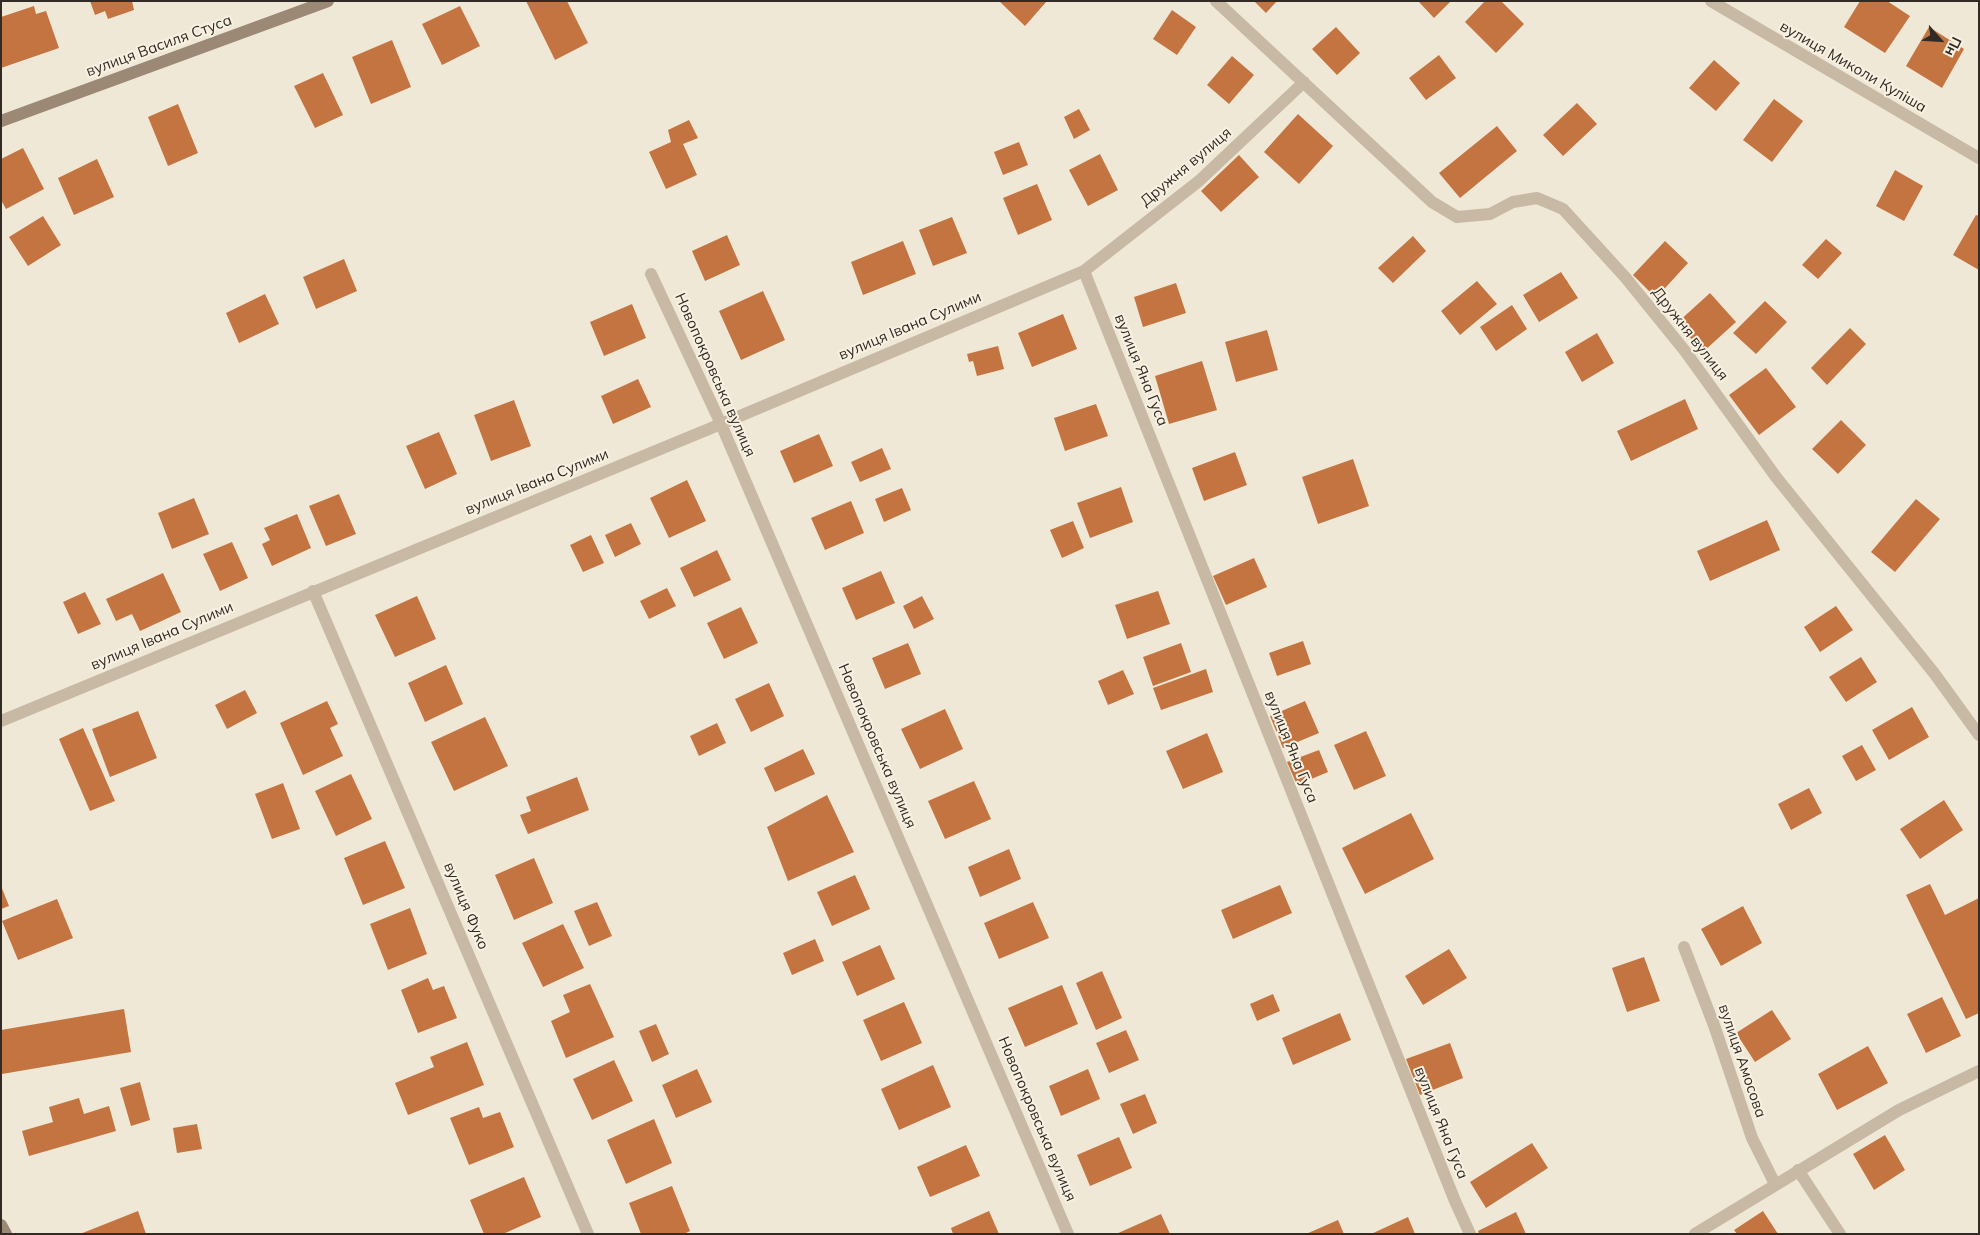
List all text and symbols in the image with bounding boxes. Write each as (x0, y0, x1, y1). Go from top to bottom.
street label: вулиця Василя Стуса (84, 11, 234, 81)
north arrow (1915, 15, 1965, 65)
street label: вулиця Миколи Куліша (1777, 18, 1929, 116)
text: Пн (1941, 34, 1966, 59)
street label: Дружня вулиця (1137, 124, 1235, 210)
street label: Дружня вулиця (1648, 284, 1732, 384)
street label: вулиця Івана Сулими (836, 288, 984, 364)
street label: Новопокровська вулиця (671, 290, 759, 460)
street label: вулиця Яна Гуса (1110, 311, 1172, 429)
street label: вулиця Івана Сулими (463, 445, 611, 519)
street label: вулиця Івана Сулими (88, 598, 236, 674)
street label: Новопокровська вулиця (834, 661, 920, 831)
street label: вулиця Яна Гуса (1260, 688, 1322, 806)
street label: вулиця Фуко (440, 860, 492, 952)
street label: вулиця Амосова (1714, 1002, 1770, 1120)
street label: Новопокровська вулиця (994, 1034, 1080, 1204)
street label: вулиця Яна Гуса (1410, 1064, 1472, 1182)

